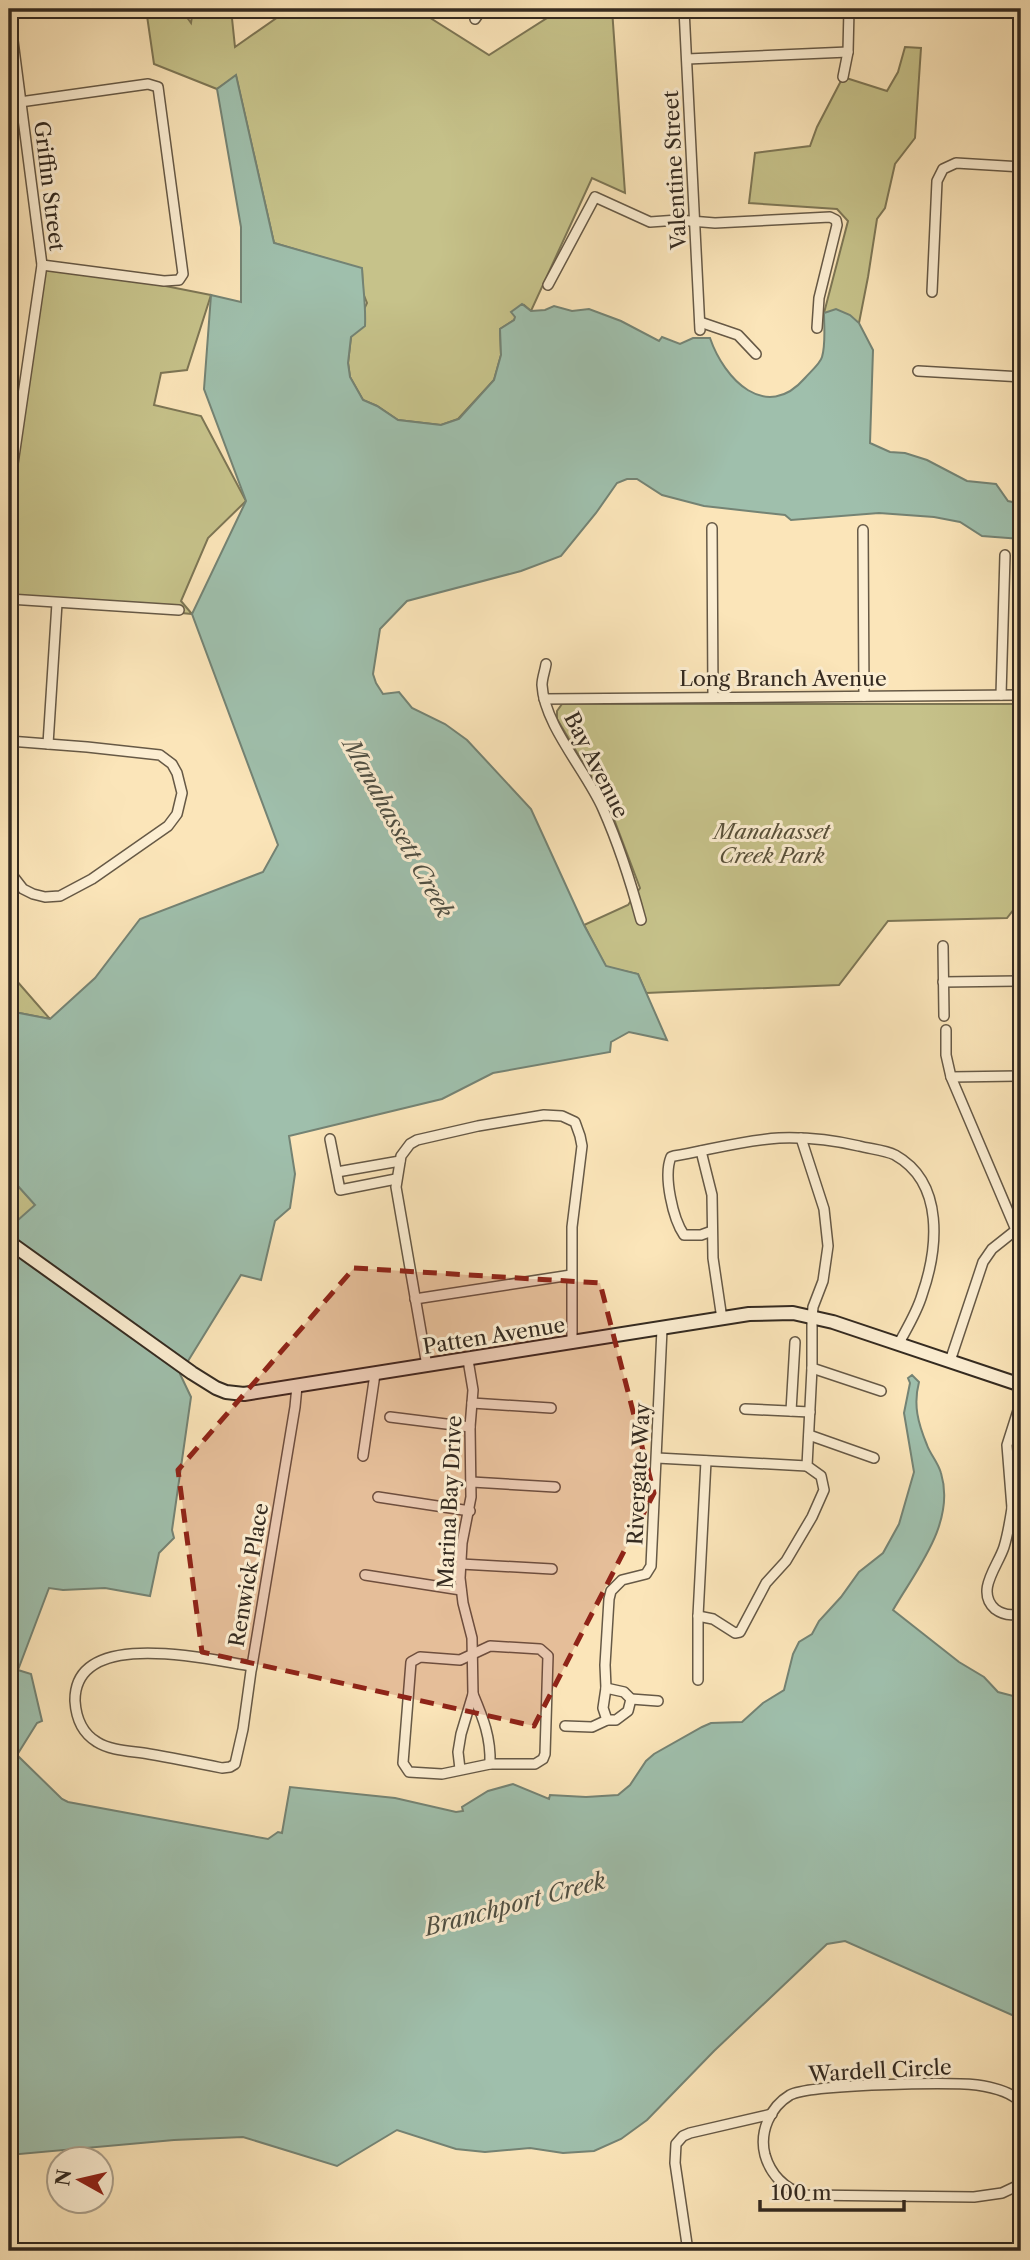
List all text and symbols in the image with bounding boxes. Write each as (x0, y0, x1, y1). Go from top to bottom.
street label: Valentine Street (658, 89, 691, 251)
street label: Griffin Street (29, 120, 70, 253)
street label: Long Branch Avenue (679, 666, 887, 691)
street label: Bay Avenue (559, 708, 634, 822)
water label: Manahassett Creek (336, 731, 459, 923)
park label: Manahasset Creek Park (711, 819, 831, 868)
street label: Patten Avenue (421, 1312, 567, 1359)
street label: Rivergate Way (622, 1402, 655, 1546)
street label: Marina Bay Drive (432, 1415, 467, 1589)
street label: Renwick Place (224, 1501, 273, 1649)
water label: Branchport Creek (419, 1866, 609, 1942)
street label: Wardell Circle (807, 2054, 952, 2087)
north arrow (46, 2144, 116, 2214)
text: N (51, 2168, 76, 2187)
scale bar (760, 2169, 904, 2213)
text: 100 m (771, 2180, 832, 2205)

